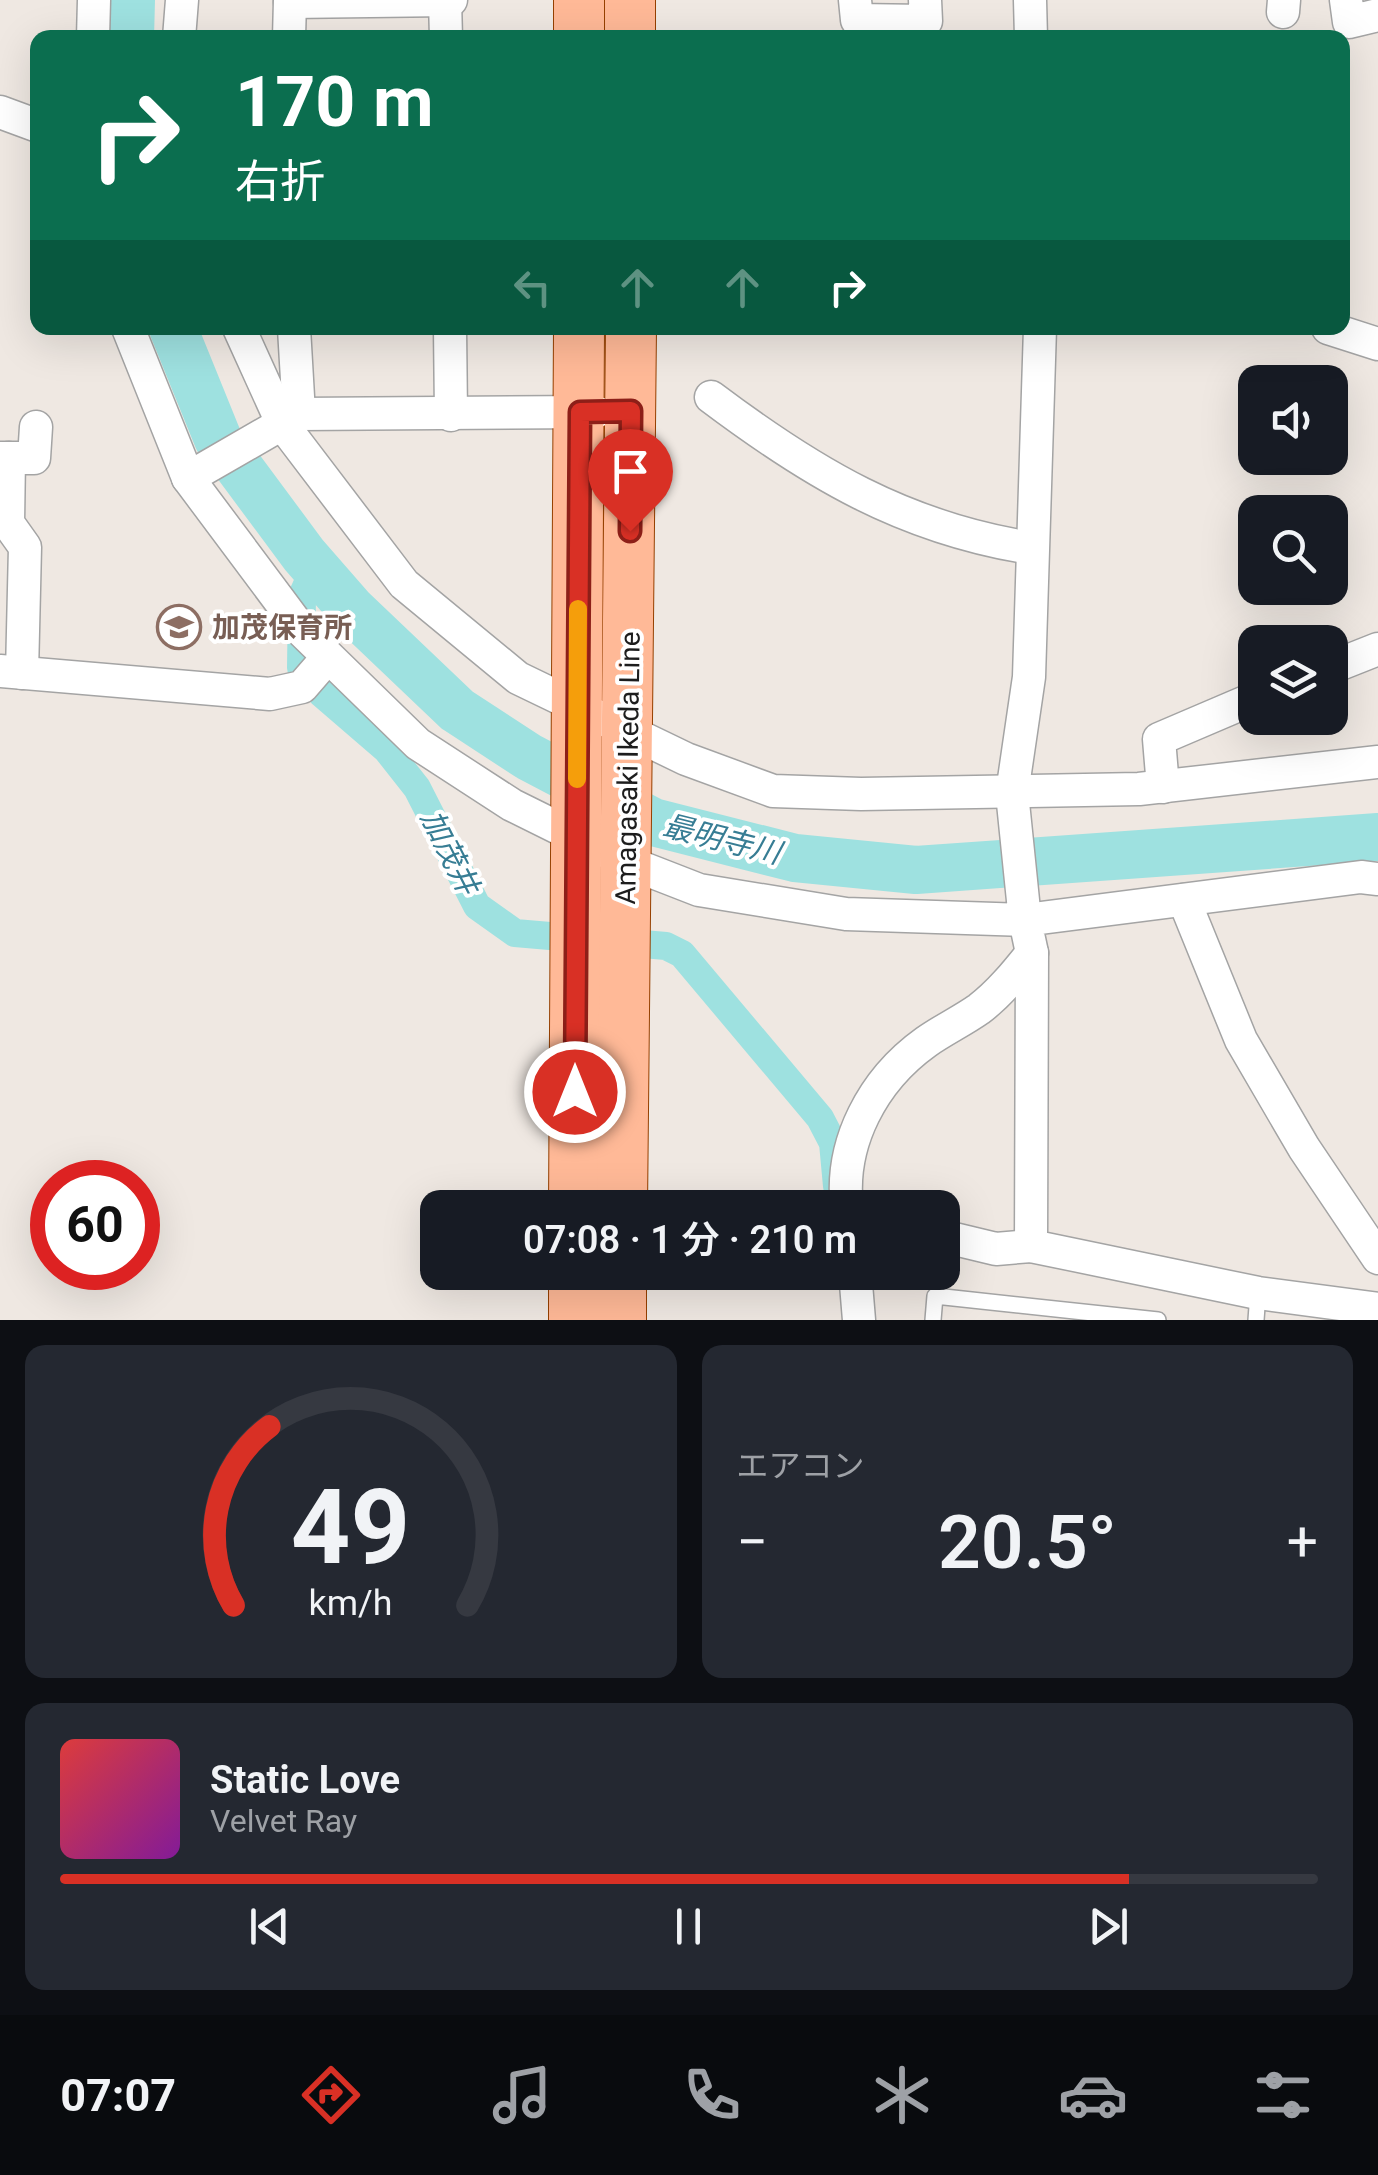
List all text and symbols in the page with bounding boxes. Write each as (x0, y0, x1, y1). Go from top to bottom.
text: 170 m (235, 61, 434, 143)
icon: right (70, 70, 200, 200)
text: 右折 (235, 155, 325, 208)
icon: left (505, 260, 560, 315)
icon: ahead (610, 260, 665, 315)
icon: ahead (715, 260, 770, 315)
icon: right (820, 260, 875, 315)
map controls (1238, 365, 1348, 735)
button: sound (1238, 365, 1348, 475)
pin (588, 429, 673, 532)
icon: arrive (603, 444, 658, 499)
button: search (1238, 495, 1348, 605)
school or university icon: 加茂保育所 (156, 604, 202, 650)
place label: 加茂保育所 (212, 611, 352, 644)
button: layers (1238, 625, 1348, 735)
street label: Amagasaki Ikeda Line (609, 631, 647, 905)
water label: 加茂井 (414, 804, 487, 903)
water label: 最明寺川 (660, 808, 787, 871)
position arrow (523, 1040, 627, 1144)
speed limit sign: 60 (30, 1160, 160, 1290)
text: 07:08 · 1 分 · 210 m (523, 1218, 857, 1262)
text: エアコン (737, 1447, 865, 1485)
text: 49 (291, 1467, 410, 1588)
text: 20.5° (938, 1498, 1117, 1586)
text: − (737, 1510, 768, 1574)
text: + (1287, 1510, 1318, 1574)
text: km/h (309, 1582, 393, 1624)
text: Static Love (210, 1758, 400, 1802)
text: Velvet Ray (210, 1802, 357, 1840)
icon: previous (242, 1899, 297, 1954)
icon: pause (661, 1899, 716, 1954)
icon: next (1081, 1899, 1136, 1954)
icon: directions (296, 2060, 366, 2130)
icon: music (487, 2060, 557, 2130)
icon: phone (677, 2060, 747, 2130)
icon: climate (867, 2060, 937, 2130)
icon: car (1058, 2060, 1128, 2130)
icon: filters (1248, 2060, 1318, 2130)
text: 07:07 (60, 2069, 176, 2122)

